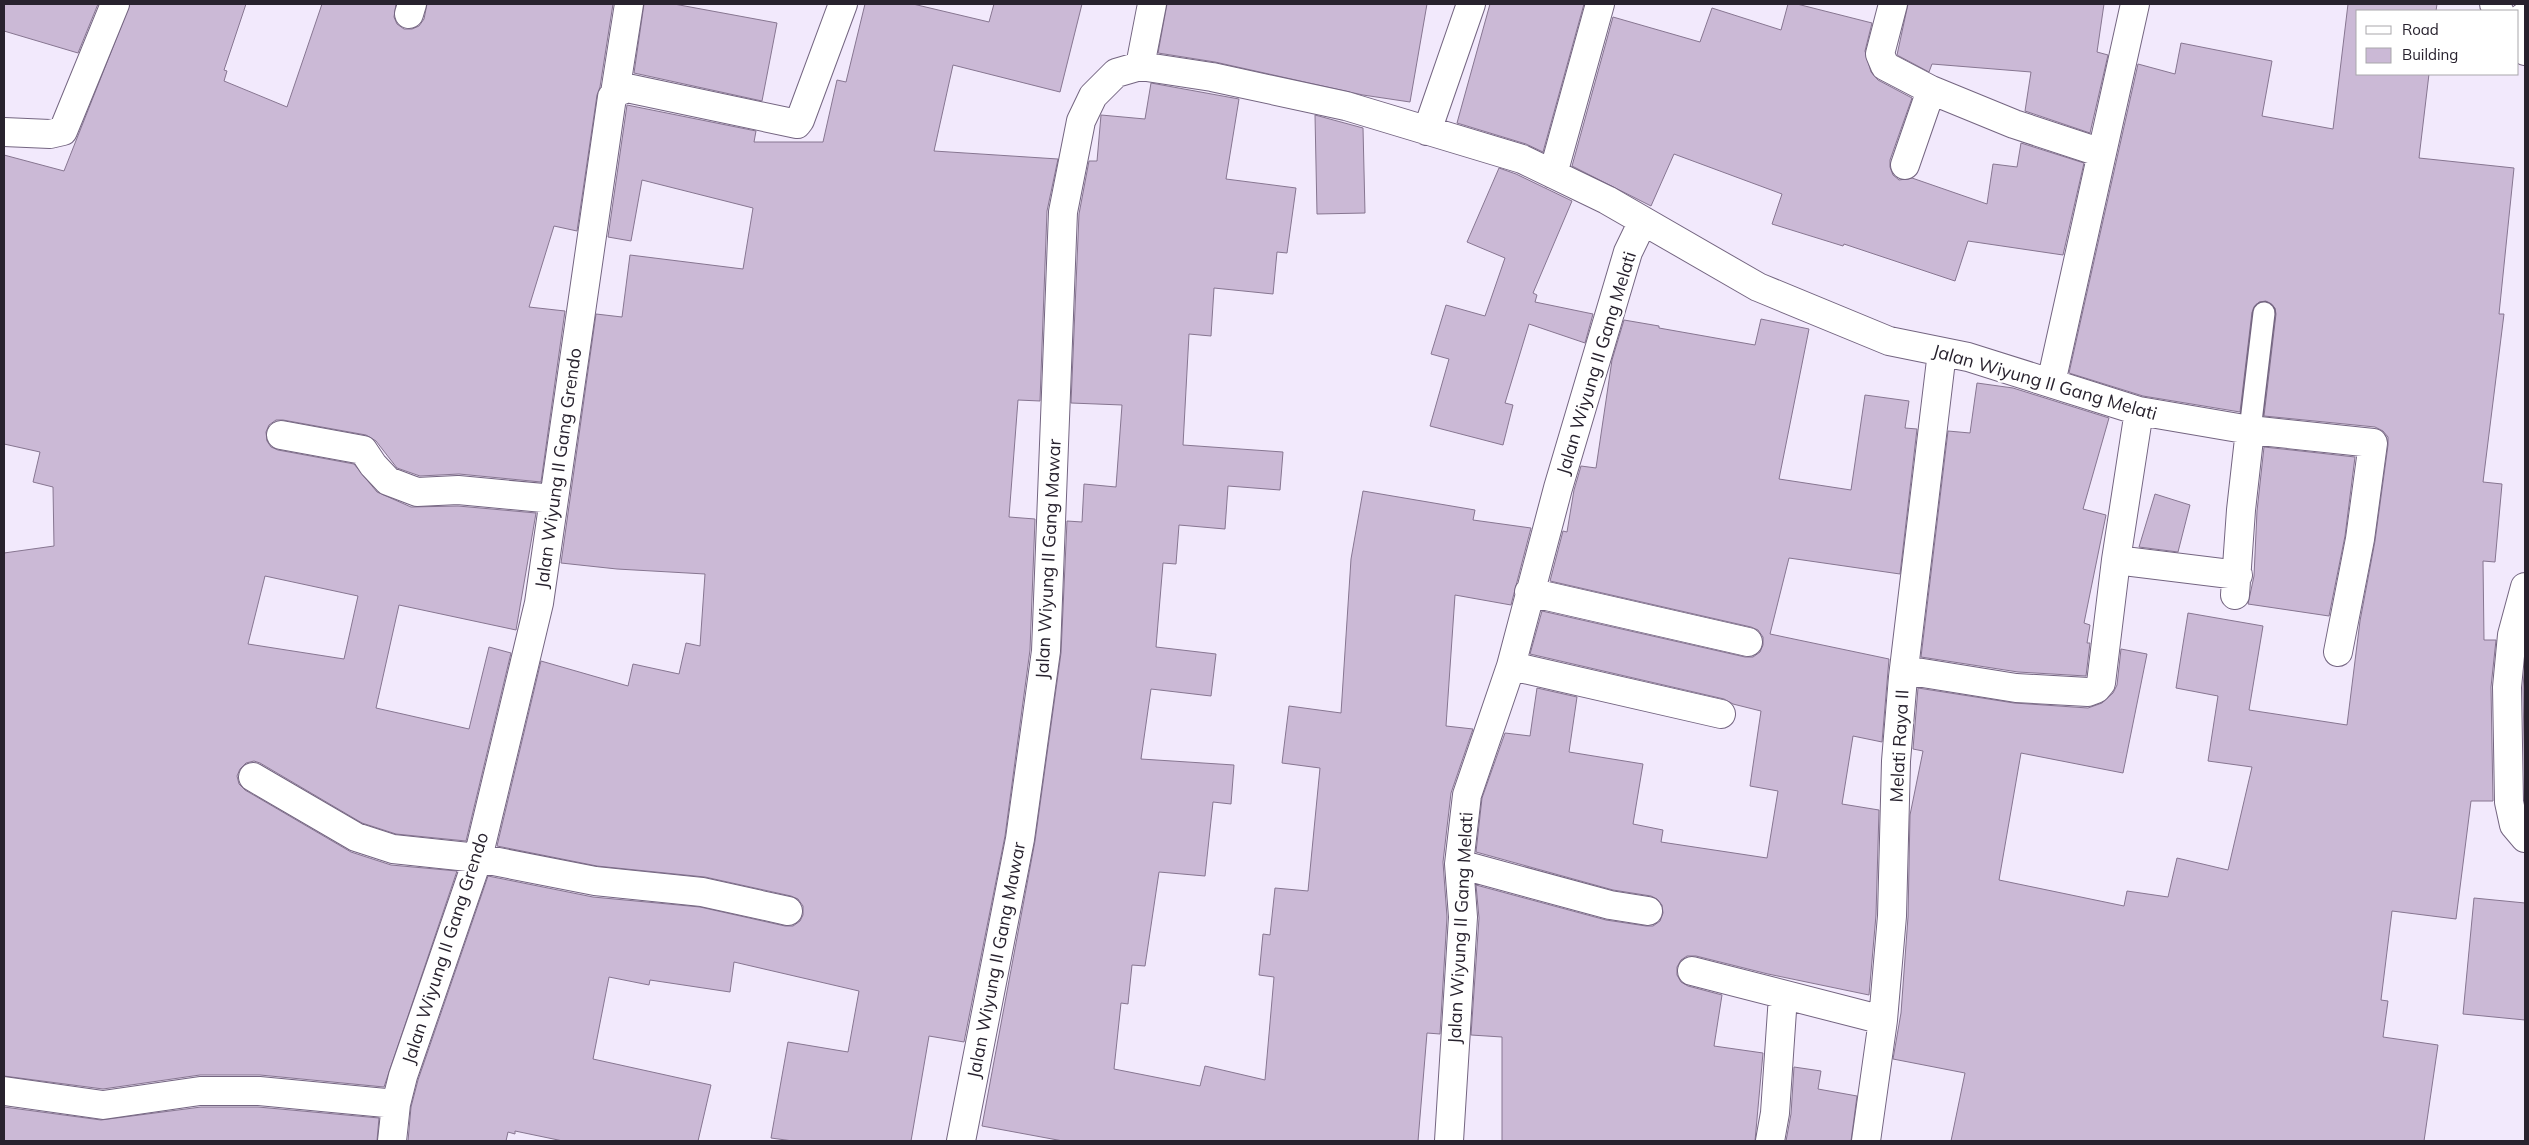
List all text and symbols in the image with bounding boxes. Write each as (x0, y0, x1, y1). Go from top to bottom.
legend (2356, 10, 2519, 75)
text: Road (2402, 20, 2439, 39)
text: Building (2402, 45, 2458, 64)
street label: Jalan Wiyung II Gang Melati (1551, 249, 1641, 477)
street label: Jalan Wiyung II Gang Melati (1930, 339, 2160, 425)
street label: Jalan Wiyung II Gang Grendo (530, 346, 586, 590)
street label: Jalan Wiyung II Gang Mawar (1030, 438, 1066, 680)
street label: Melati Raya II (1885, 689, 1913, 803)
street label: Jalan Wiyung II Gang Melati (1442, 811, 1478, 1045)
street label: Jalan Wiyung II Gang Grendo (397, 829, 493, 1067)
street label: Jalan Wiyung II Gang Mawar (962, 839, 1030, 1080)

